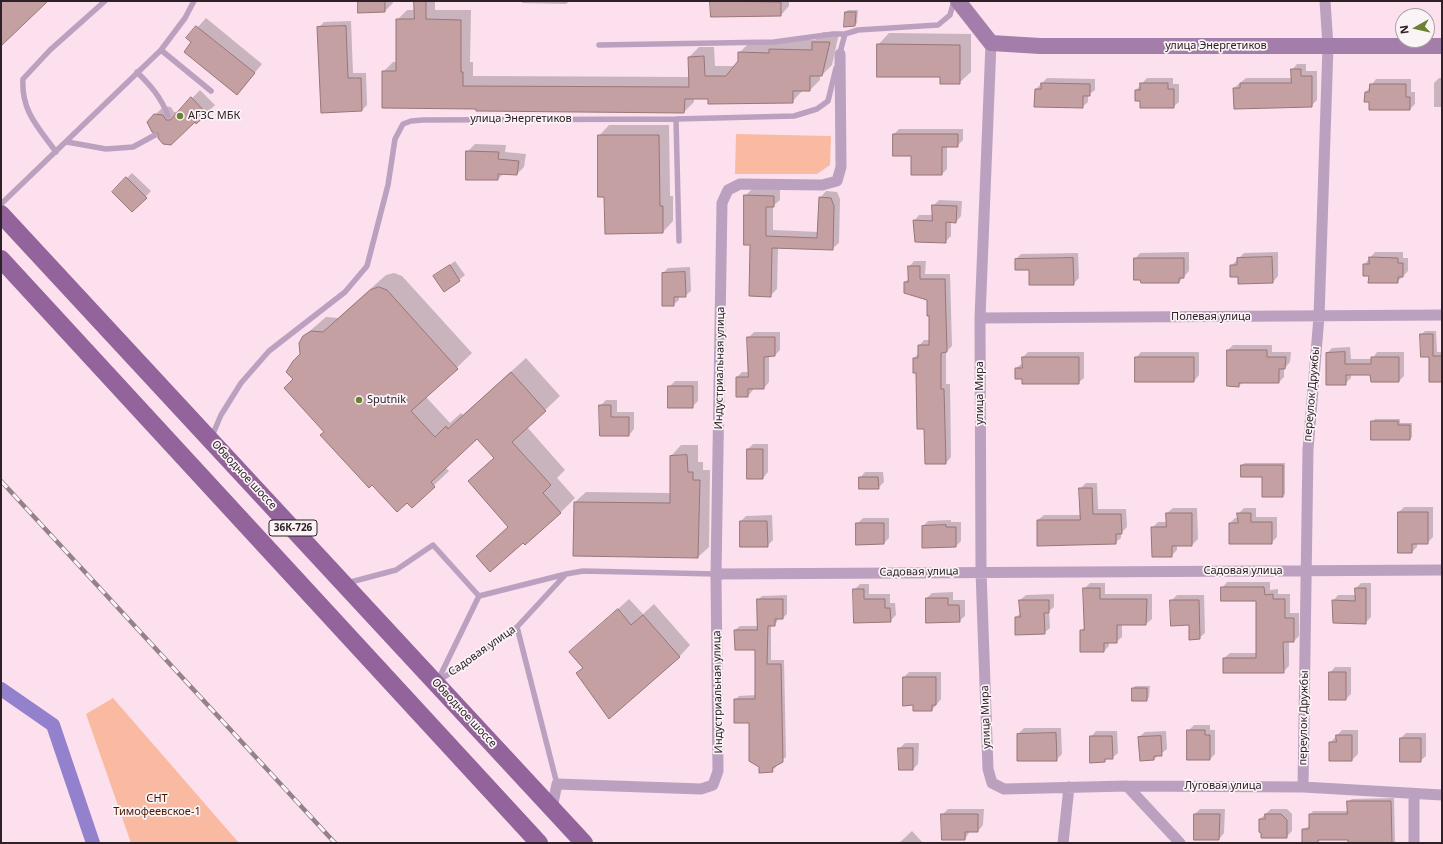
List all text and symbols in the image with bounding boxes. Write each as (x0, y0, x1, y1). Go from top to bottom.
north arrow (1395, 8, 1435, 48)
text: N (1396, 24, 1412, 35)
street label: улица Энергетиков (1165, 39, 1267, 53)
place label: АГЗС МБК (188, 109, 240, 123)
marker: АГЗС МБК (175, 111, 185, 121)
street label: улица Энергетиков (470, 112, 572, 126)
street label: Индустриальная улица (712, 306, 728, 430)
street label: Полевая улица (1171, 310, 1251, 324)
street label: переулок Дружбы (1301, 346, 1323, 442)
street label: улица Мира (973, 361, 987, 425)
place label: Sputnik (367, 393, 406, 407)
marker: Sputnik (354, 395, 364, 405)
street label: Обводное шоссе (209, 438, 279, 512)
road number: 36К-726 (269, 520, 317, 536)
street label: Садовая улица (1203, 564, 1283, 578)
street label: Садовая улица (879, 565, 959, 579)
street label: Садовая улица (446, 623, 518, 679)
street label: Индустриальная улица (710, 630, 726, 754)
street label: переулок Дружбы (1297, 670, 1311, 766)
street label: Обводное шоссе (429, 676, 499, 750)
street label: улица Мира (978, 685, 994, 749)
street label: Луговая улица (1184, 779, 1262, 793)
park label: СНТ Тимофеевское-1 (113, 792, 201, 818)

